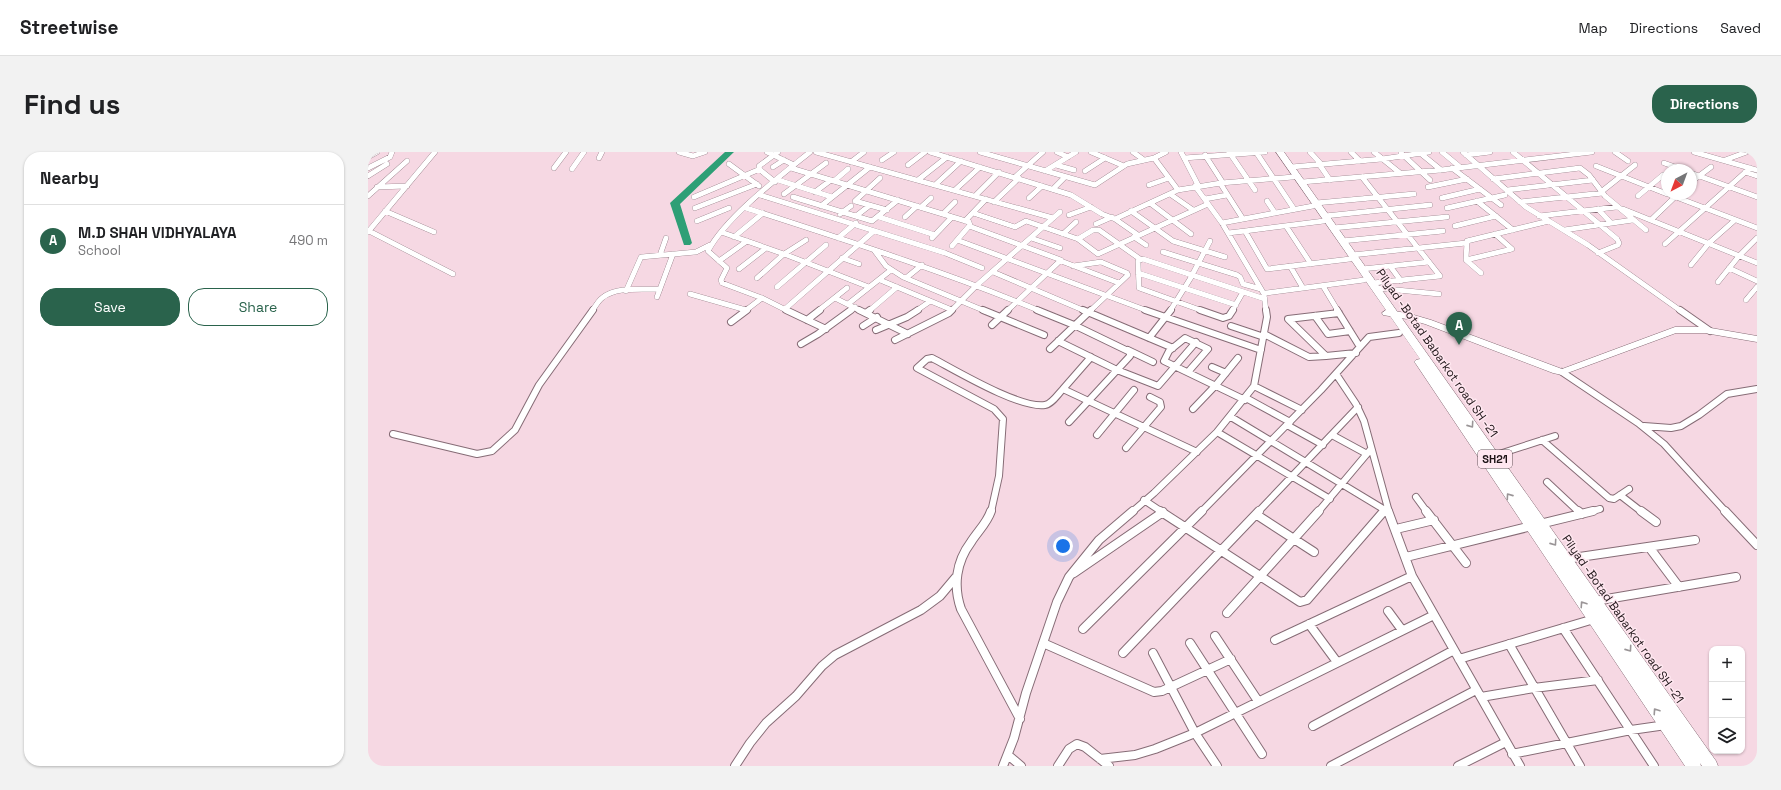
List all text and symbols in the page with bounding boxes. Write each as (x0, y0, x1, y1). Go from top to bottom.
text: Streetwise (20, 15, 119, 40)
text: Map (1578, 19, 1608, 37)
text: Directions (1630, 19, 1698, 37)
text: Saved (1720, 19, 1761, 37)
button: Directions (1652, 85, 1757, 123)
text: Find us (24, 86, 121, 122)
north arrow (1661, 164, 1697, 200)
text: Nearby (40, 167, 99, 189)
text: M.D SHAH VIDHYALAYA (78, 223, 237, 242)
text: A (49, 232, 57, 249)
text: 490 m (289, 232, 328, 249)
text: School (78, 242, 121, 259)
street label: Pilyad -Botad Babarkot road SH -21 (1372, 266, 1502, 440)
button: Save (40, 288, 180, 326)
button: Share (188, 288, 328, 326)
pin: A (1446, 312, 1472, 345)
one-way arrow (1466, 420, 1473, 427)
road number: SH21 (1478, 450, 1512, 468)
one-way arrow (1507, 494, 1514, 501)
street label: Pilyad -Botad Babarkot road SH -21 (1558, 532, 1688, 706)
your location (1053, 536, 1073, 556)
one-way arrow (1549, 538, 1556, 545)
one-way arrow (1581, 601, 1588, 608)
one-way arrow (1624, 645, 1632, 652)
map controls (1709, 646, 1745, 754)
button: + (1709, 646, 1745, 682)
button: − (1709, 682, 1745, 718)
one-way arrow (1653, 708, 1661, 715)
button: layers (1709, 718, 1745, 754)

